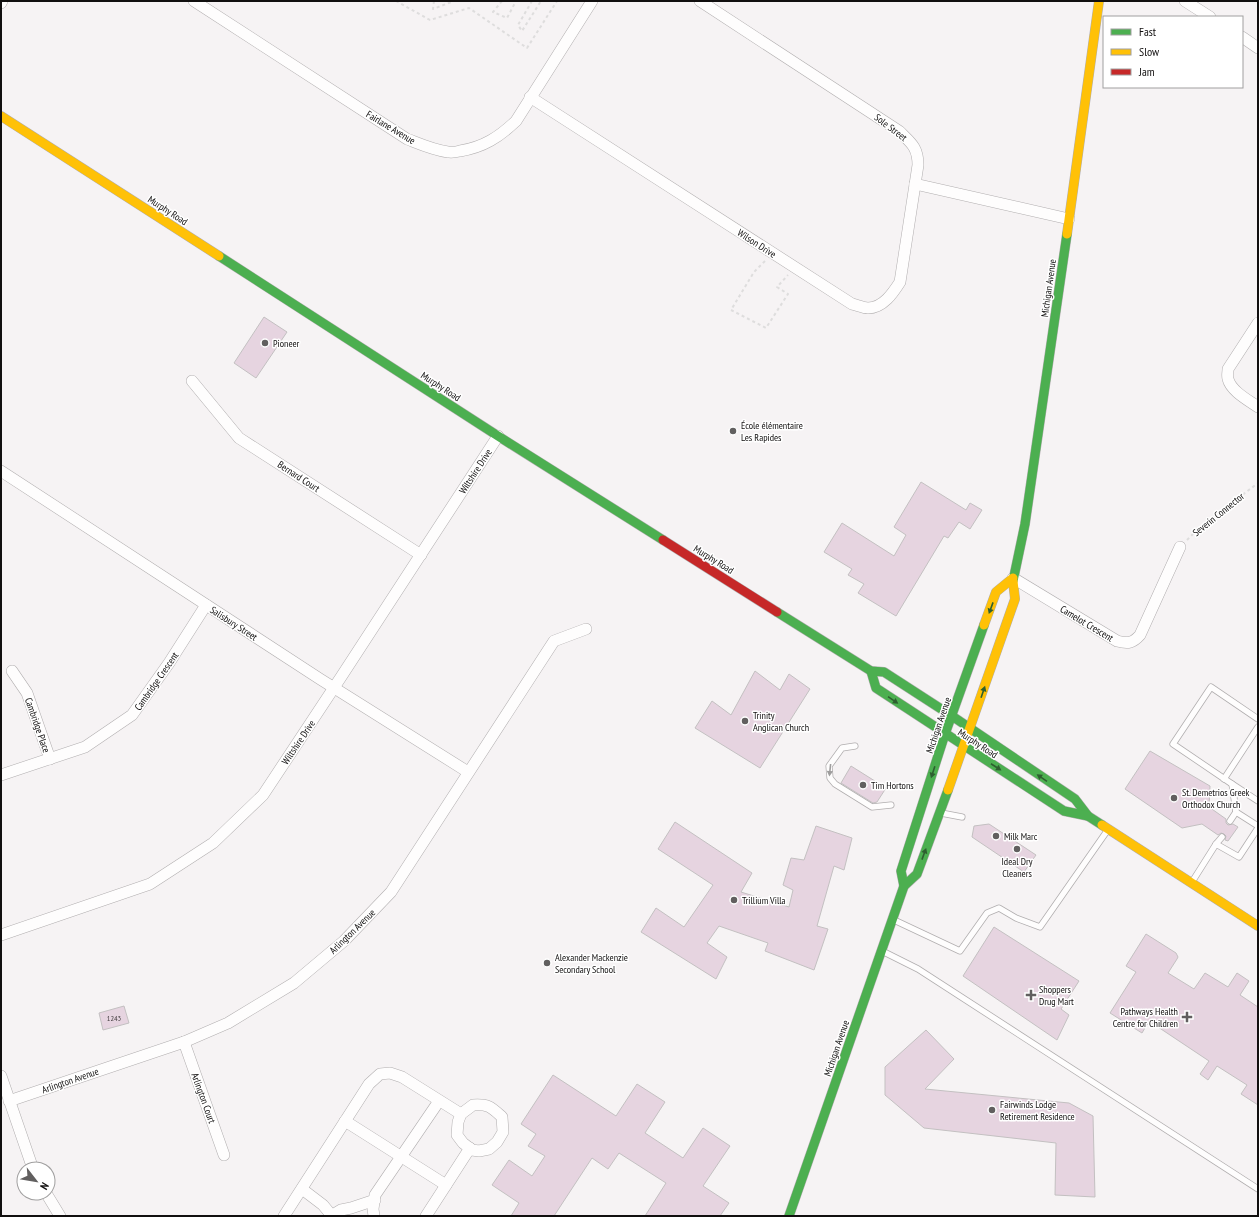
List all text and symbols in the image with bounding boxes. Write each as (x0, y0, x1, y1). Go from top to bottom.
legend (1103, 16, 1243, 88)
text: Fast (1139, 24, 1157, 39)
text: Slow (1139, 44, 1160, 59)
text: Jam (1138, 64, 1155, 79)
street label: Fairlane Avenue (364, 108, 418, 147)
street label: Sole Street (872, 111, 910, 144)
street label: Murphy Road (145, 193, 190, 228)
street label: Wilson Drive (735, 226, 779, 261)
street label: Michigan Avenue (1038, 258, 1059, 318)
place label: Pioneer (273, 337, 300, 350)
marker: Pioneer (260, 338, 270, 348)
street label: Murphy Road (418, 369, 463, 404)
place label: École élémentaire Les Rapides (741, 419, 803, 444)
marker: École élémentaire Les Rapides (728, 426, 738, 436)
street label: Wiltshire Drive (456, 446, 495, 496)
street label: Bernard Court (275, 458, 323, 495)
street label: Severin Connector (1190, 490, 1247, 539)
street label: Murphy Road (691, 542, 736, 577)
street label: Camelot Crescent (1058, 602, 1116, 645)
street label: Salisbury Street (208, 603, 260, 644)
one-way arrow (987, 603, 993, 615)
street label: Cambridge Crescent (131, 649, 182, 713)
one-way arrow (980, 685, 986, 697)
street label: Michigan Avenue (923, 695, 954, 755)
street label: Cambridge Place (22, 696, 53, 754)
one-way arrow (888, 696, 898, 704)
place label: Trinity Anglican Church (753, 709, 809, 734)
marker: Trinity Anglican Church (740, 716, 750, 726)
street label: Wiltshire Drive (279, 717, 318, 767)
street label: Murphy Road (955, 726, 1000, 761)
one-way arrow (991, 763, 1001, 771)
one-way arrow (827, 764, 834, 776)
one-way arrow (930, 766, 936, 778)
one-way arrow (1037, 774, 1048, 781)
place label: Tim Hortons (871, 779, 914, 792)
marker: Tim Hortons (858, 780, 868, 790)
place label: St. Demetrios Greek Orthodox Church (1182, 786, 1250, 811)
marker: St. Demetrios Greek Orthodox Church (1169, 793, 1179, 803)
place label: Milk Marc (1004, 830, 1038, 843)
marker: Milk Marc (991, 831, 1001, 841)
marker: Ideal Dry Cleaners (1012, 844, 1022, 854)
one-way arrow (921, 848, 927, 860)
place label: Ideal Dry Cleaners (1002, 855, 1033, 880)
place label: Trillium Villa (742, 894, 786, 907)
marker: Trillium Villa (729, 895, 739, 905)
street label: Arlington Avenue (327, 906, 378, 957)
place label: Alexander Mackenzie Secondary School (555, 951, 628, 976)
marker: Alexander Mackenzie Secondary School (542, 958, 552, 968)
place label: Shoppers Drug Mart (1039, 983, 1074, 1008)
marker: Shoppers Drug Mart (1026, 990, 1036, 1000)
place label: Pathways Health Centre for Children (1113, 1005, 1178, 1030)
marker: Pathways Health Centre for Children (1181, 1011, 1193, 1023)
house number: 1243 (107, 1013, 122, 1023)
street label: Michigan Avenue (821, 1018, 852, 1078)
street label: Arlington Avenue (40, 1065, 100, 1096)
street label: Arlington Court (188, 1071, 219, 1125)
place label: Fairwinds Lodge Retirement Residence (1000, 1098, 1075, 1123)
marker: Fairwinds Lodge Retirement Residence (987, 1105, 997, 1115)
north arrow (16, 1161, 56, 1201)
text: N (37, 1180, 52, 1192)

